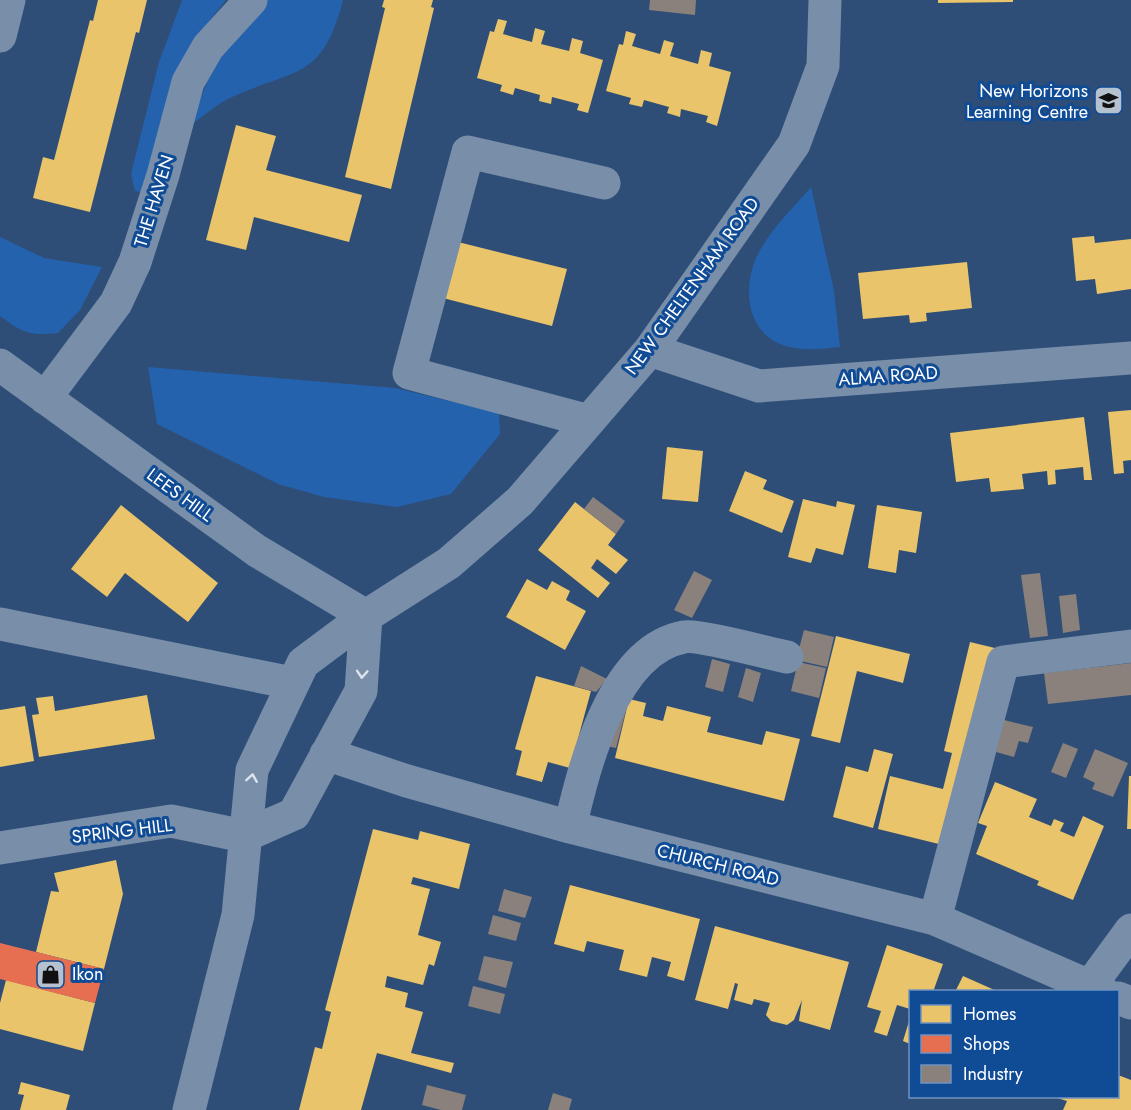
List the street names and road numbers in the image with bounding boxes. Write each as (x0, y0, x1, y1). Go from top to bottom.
street label: THE HAVEN (128, 152, 180, 250)
street label: NEW CHELTENHAM ROAD (619, 192, 765, 380)
street label: ALMA ROAD (837, 360, 939, 392)
street label: LEES HILL (141, 462, 219, 528)
street label: SPRING HILL (70, 812, 174, 850)
street label: CHURCH ROAD (654, 837, 782, 893)

